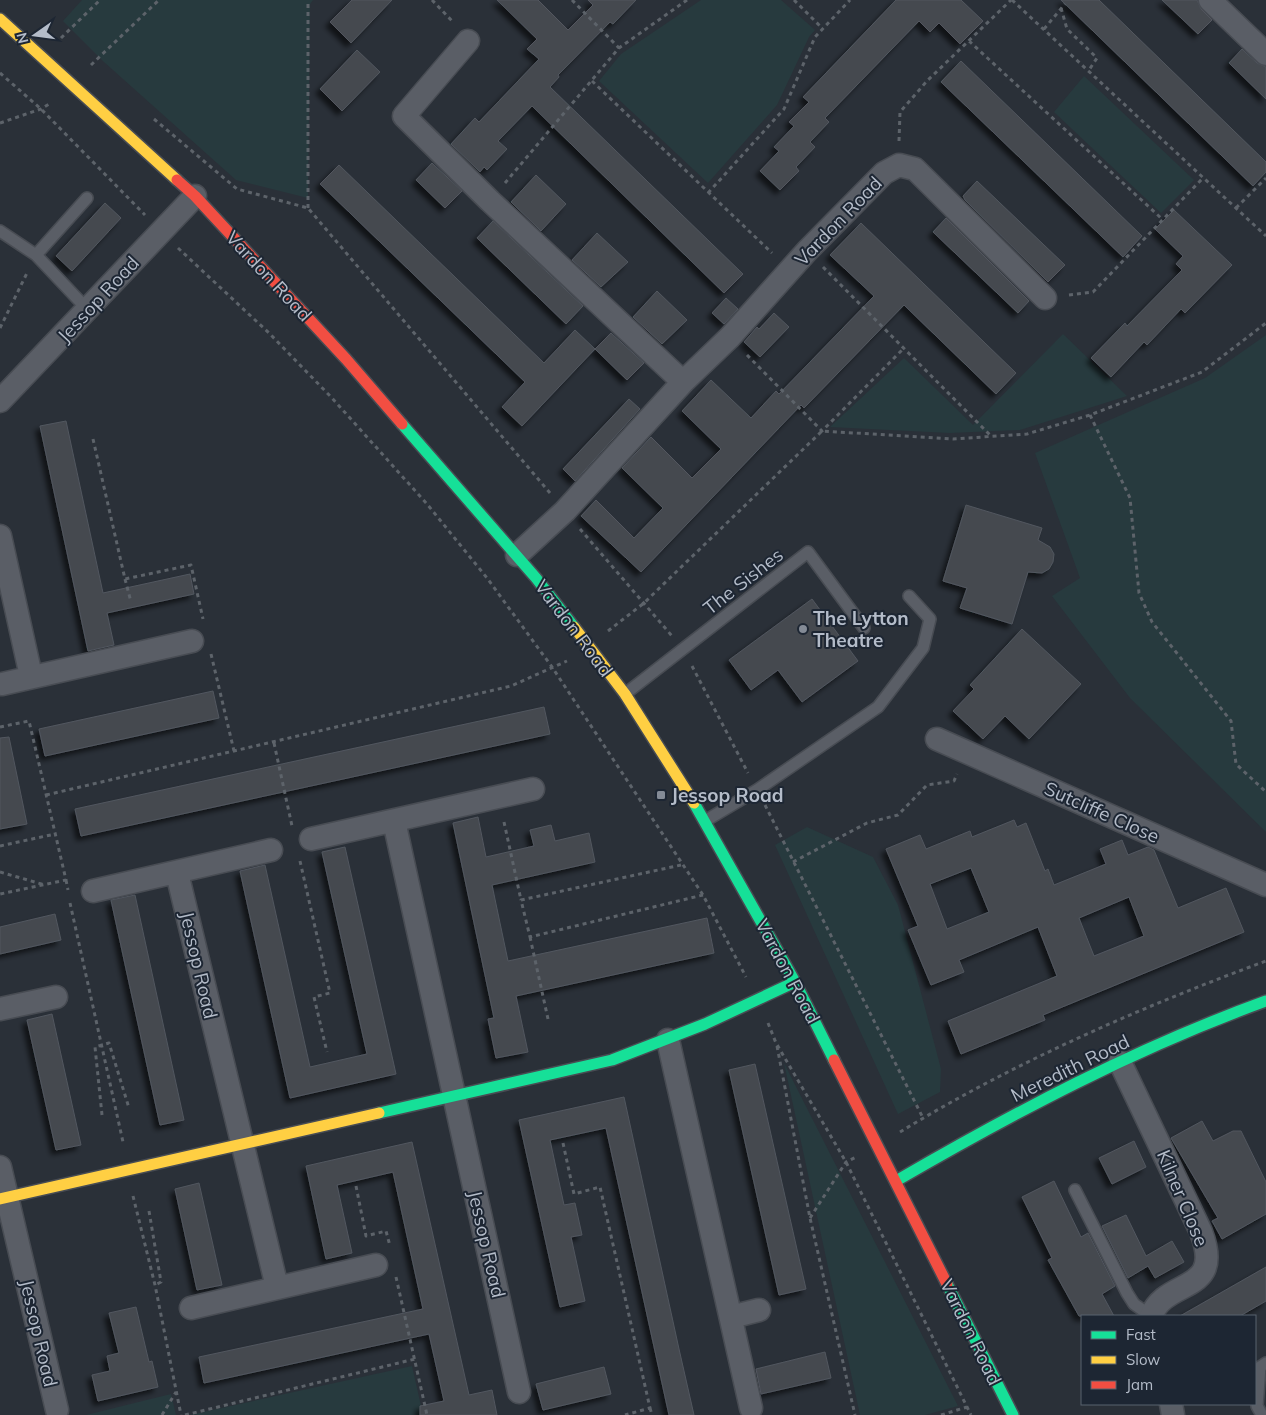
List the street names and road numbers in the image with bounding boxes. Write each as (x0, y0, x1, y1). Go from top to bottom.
street label: Vardon Road (789, 171, 887, 271)
street label: Vardon Road (221, 226, 317, 326)
street label: Jessop Road (52, 251, 144, 347)
street label: The Sishes (698, 542, 788, 620)
street label: Vardon Road (530, 575, 618, 681)
street label: Sutcliffe Close (1041, 776, 1163, 848)
street label: Jessop Road (175, 909, 223, 1021)
street label: Vardon Road (750, 914, 826, 1028)
street label: Meredith Road (1007, 1029, 1133, 1107)
street label: Kilner Close (1152, 1146, 1214, 1250)
street label: Jessop Road (463, 1188, 511, 1300)
street label: Vardon Road (935, 1275, 1007, 1389)
street label: Jessop Road (15, 1277, 63, 1389)

